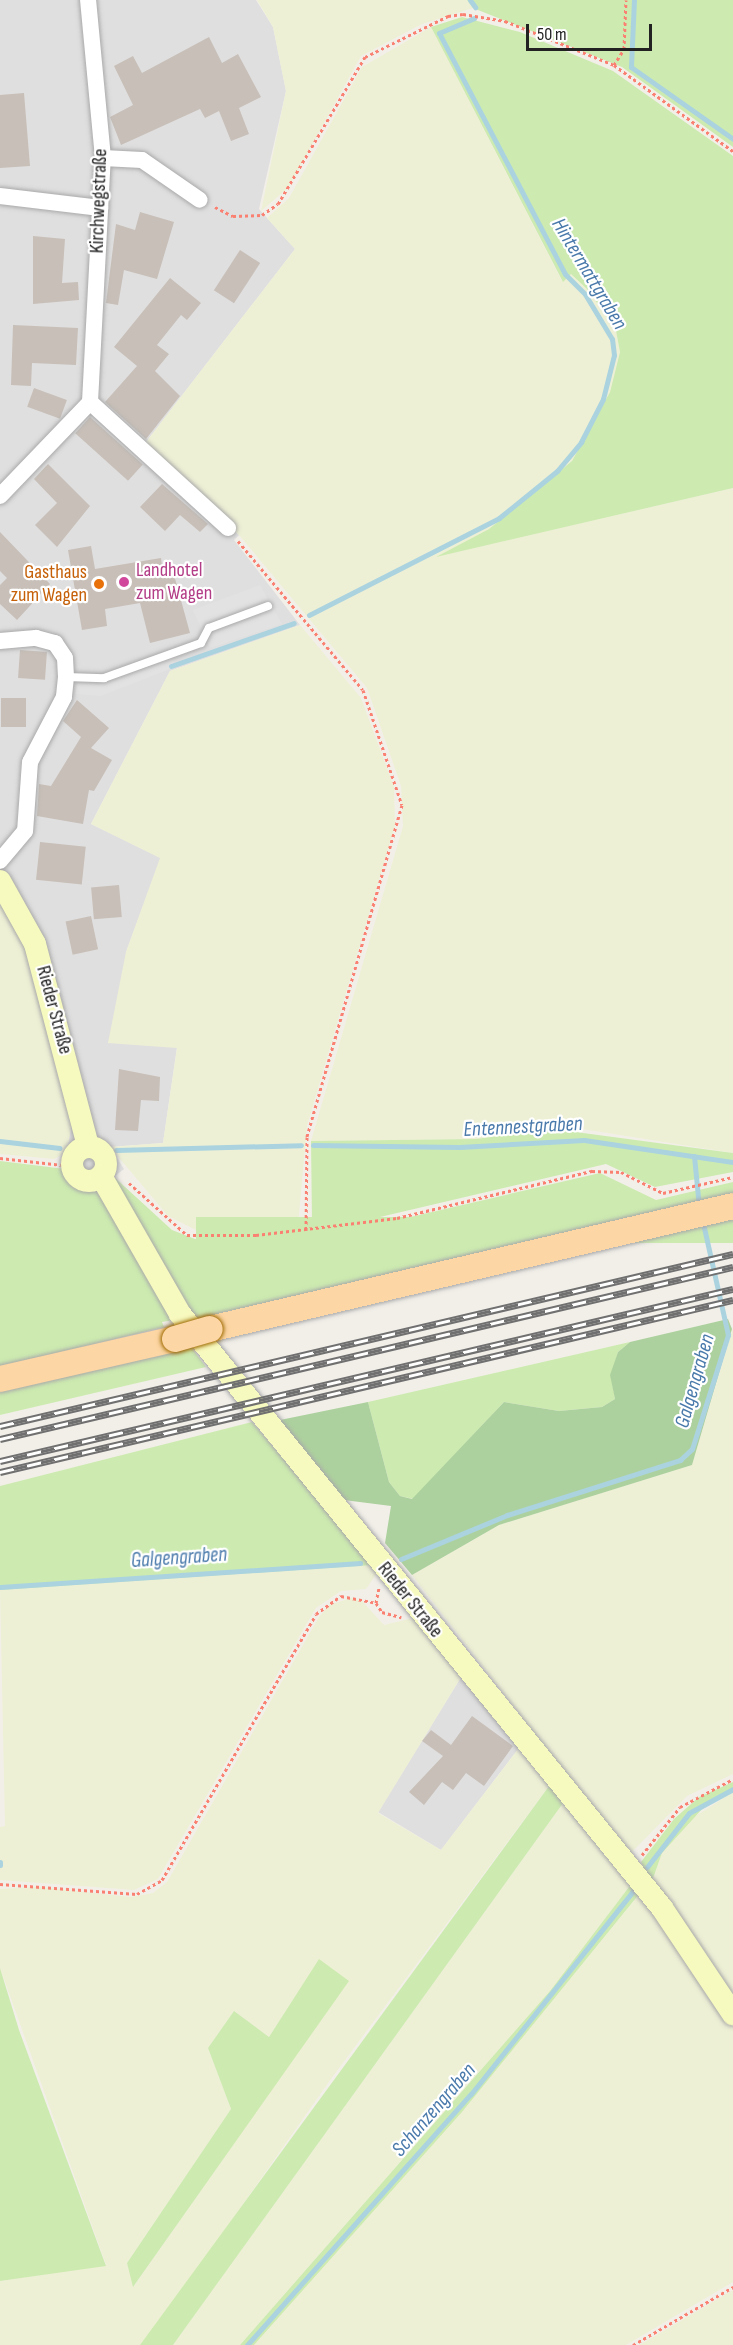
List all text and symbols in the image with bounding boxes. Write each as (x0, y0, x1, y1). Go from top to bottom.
scale bar (529, 12, 655, 50)
text: 50 m (537, 24, 567, 45)
street label: Kirchwegstraße (85, 148, 113, 254)
water label: Hintermattgraben (546, 214, 632, 334)
place label: Landhotel zum Wagen (136, 558, 212, 605)
place label: Gasthaus zum Wagen (11, 560, 87, 607)
marker: Landhotel zum Wagen (117, 575, 131, 589)
marker: Gasthaus zum Wagen (92, 577, 106, 591)
street label: Rieder Straße (31, 963, 77, 1057)
water label: Entennestgraben (463, 1111, 583, 1143)
water label: Galgengraben (670, 1331, 720, 1431)
water label: Galgengraben (130, 1542, 228, 1574)
street label: Rieder Straße (372, 1557, 448, 1643)
water label: Schanzengraben (387, 2058, 481, 2162)

